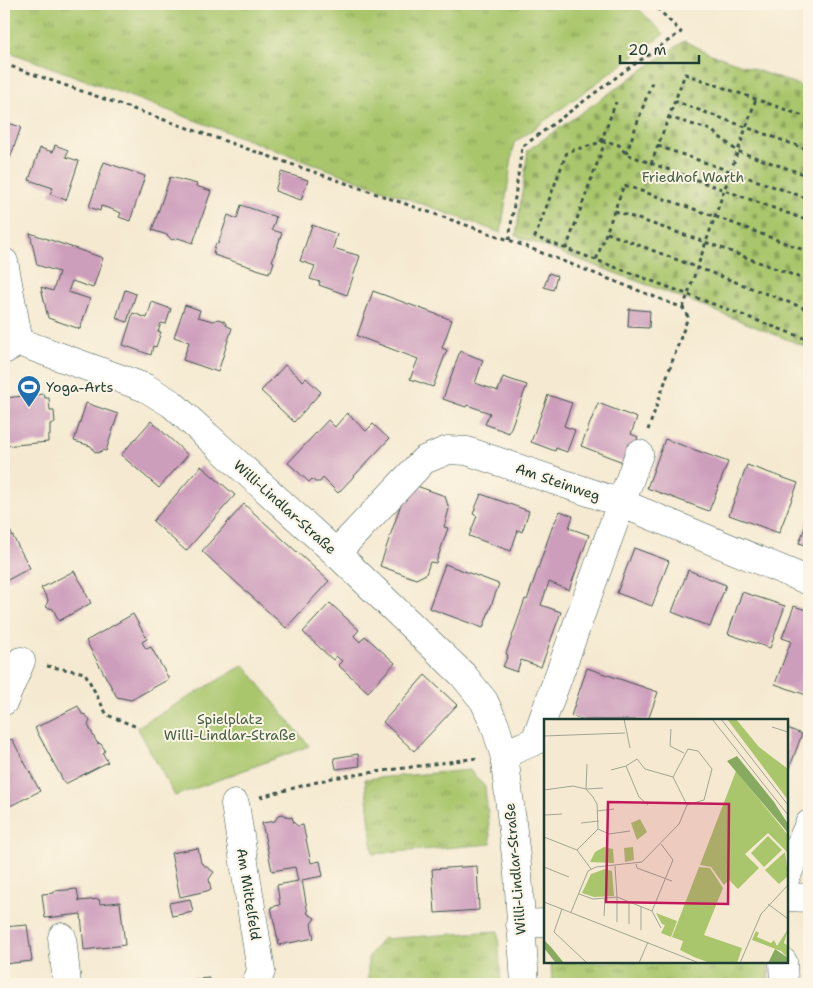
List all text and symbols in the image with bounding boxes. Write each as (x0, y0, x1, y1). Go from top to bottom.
scale bar (620, 32, 699, 64)
text: 20 m (628, 40, 667, 60)
park label: Friedhof Warth (642, 168, 744, 186)
sports icon: Yoga-Arts (16, 374, 42, 408)
place label: Yoga-Arts (46, 378, 114, 396)
street label: Willi-Lindlar-Straße (230, 456, 340, 558)
street label: Am Steinweg (513, 459, 603, 505)
park label: Spielplatz Willi-Lindlar-Straße (164, 710, 296, 744)
inset map (544, 719, 788, 963)
street label: Willi-Lindlar-Straße (500, 802, 530, 936)
street label: Am Mittelfeld (233, 847, 265, 941)

